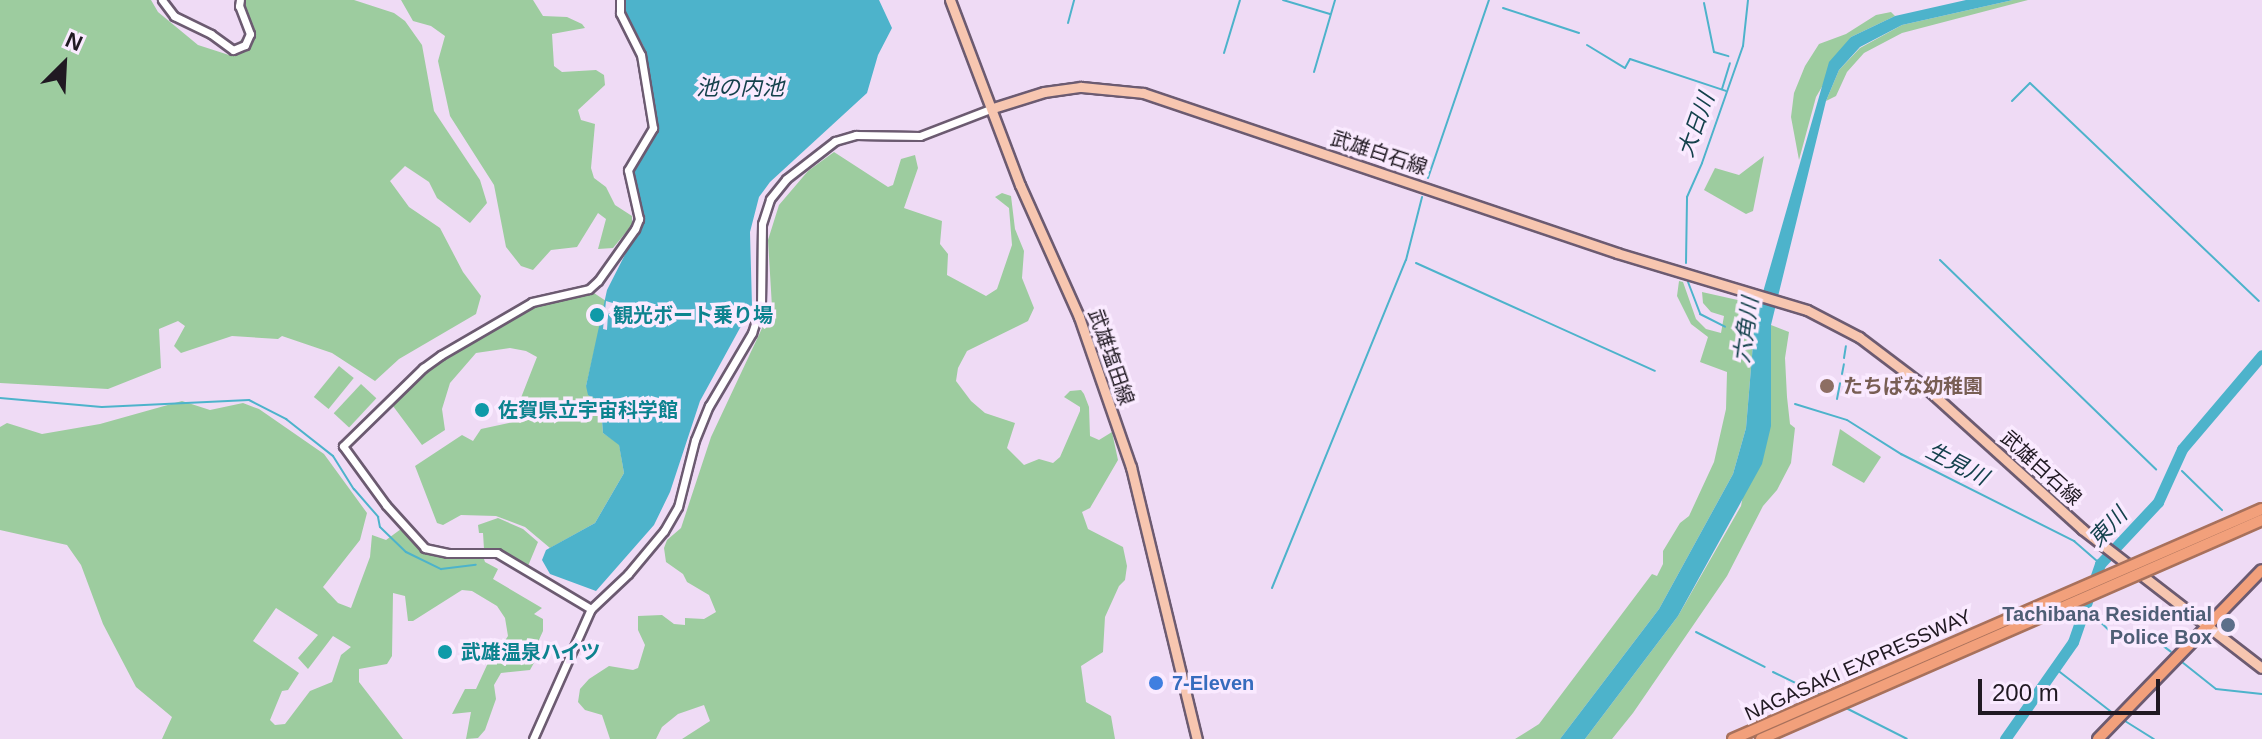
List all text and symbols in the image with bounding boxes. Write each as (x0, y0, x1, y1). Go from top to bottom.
north arrow (24, 24, 104, 104)
text: N (62, 27, 86, 56)
water label: 池の内池 (696, 75, 784, 101)
water label: 大日川 (1672, 89, 1720, 161)
street label: 武雄白石線 (1328, 126, 1430, 180)
water label: 六角川 (1728, 295, 1764, 365)
place label: 観光ボート乗り場 (613, 303, 773, 327)
marker: 観光ボート乗り場 (588, 306, 606, 324)
street label: 武雄塩田線 (1083, 306, 1139, 408)
place label: たちばな幼稚園 (1843, 374, 1983, 398)
marker: たちばな幼稚園 (1818, 377, 1836, 395)
place label: 佐賀県立宇宙科学館 (498, 398, 678, 422)
marker: 佐賀県立宇宙科学館 (473, 401, 491, 419)
street label: 武雄白石線 (1996, 426, 2086, 510)
water label: 生見川 (1922, 437, 1992, 491)
water label: 東川 (2083, 502, 2133, 552)
place label: Tachibana Residential Police Box (2002, 602, 2212, 649)
street label: NAGASAKI EXPRESSWAY (1741, 604, 1975, 726)
marker: Tachibana Residential Police Box (2219, 616, 2237, 634)
place label: 武雄温泉ハイツ (461, 640, 601, 664)
marker: 武雄温泉ハイツ (436, 643, 454, 661)
scale bar (1982, 663, 2164, 713)
place label: 7-Eleven (1172, 671, 1254, 695)
marker: 7-Eleven (1147, 674, 1165, 692)
text: 200 m (1992, 679, 2059, 706)

